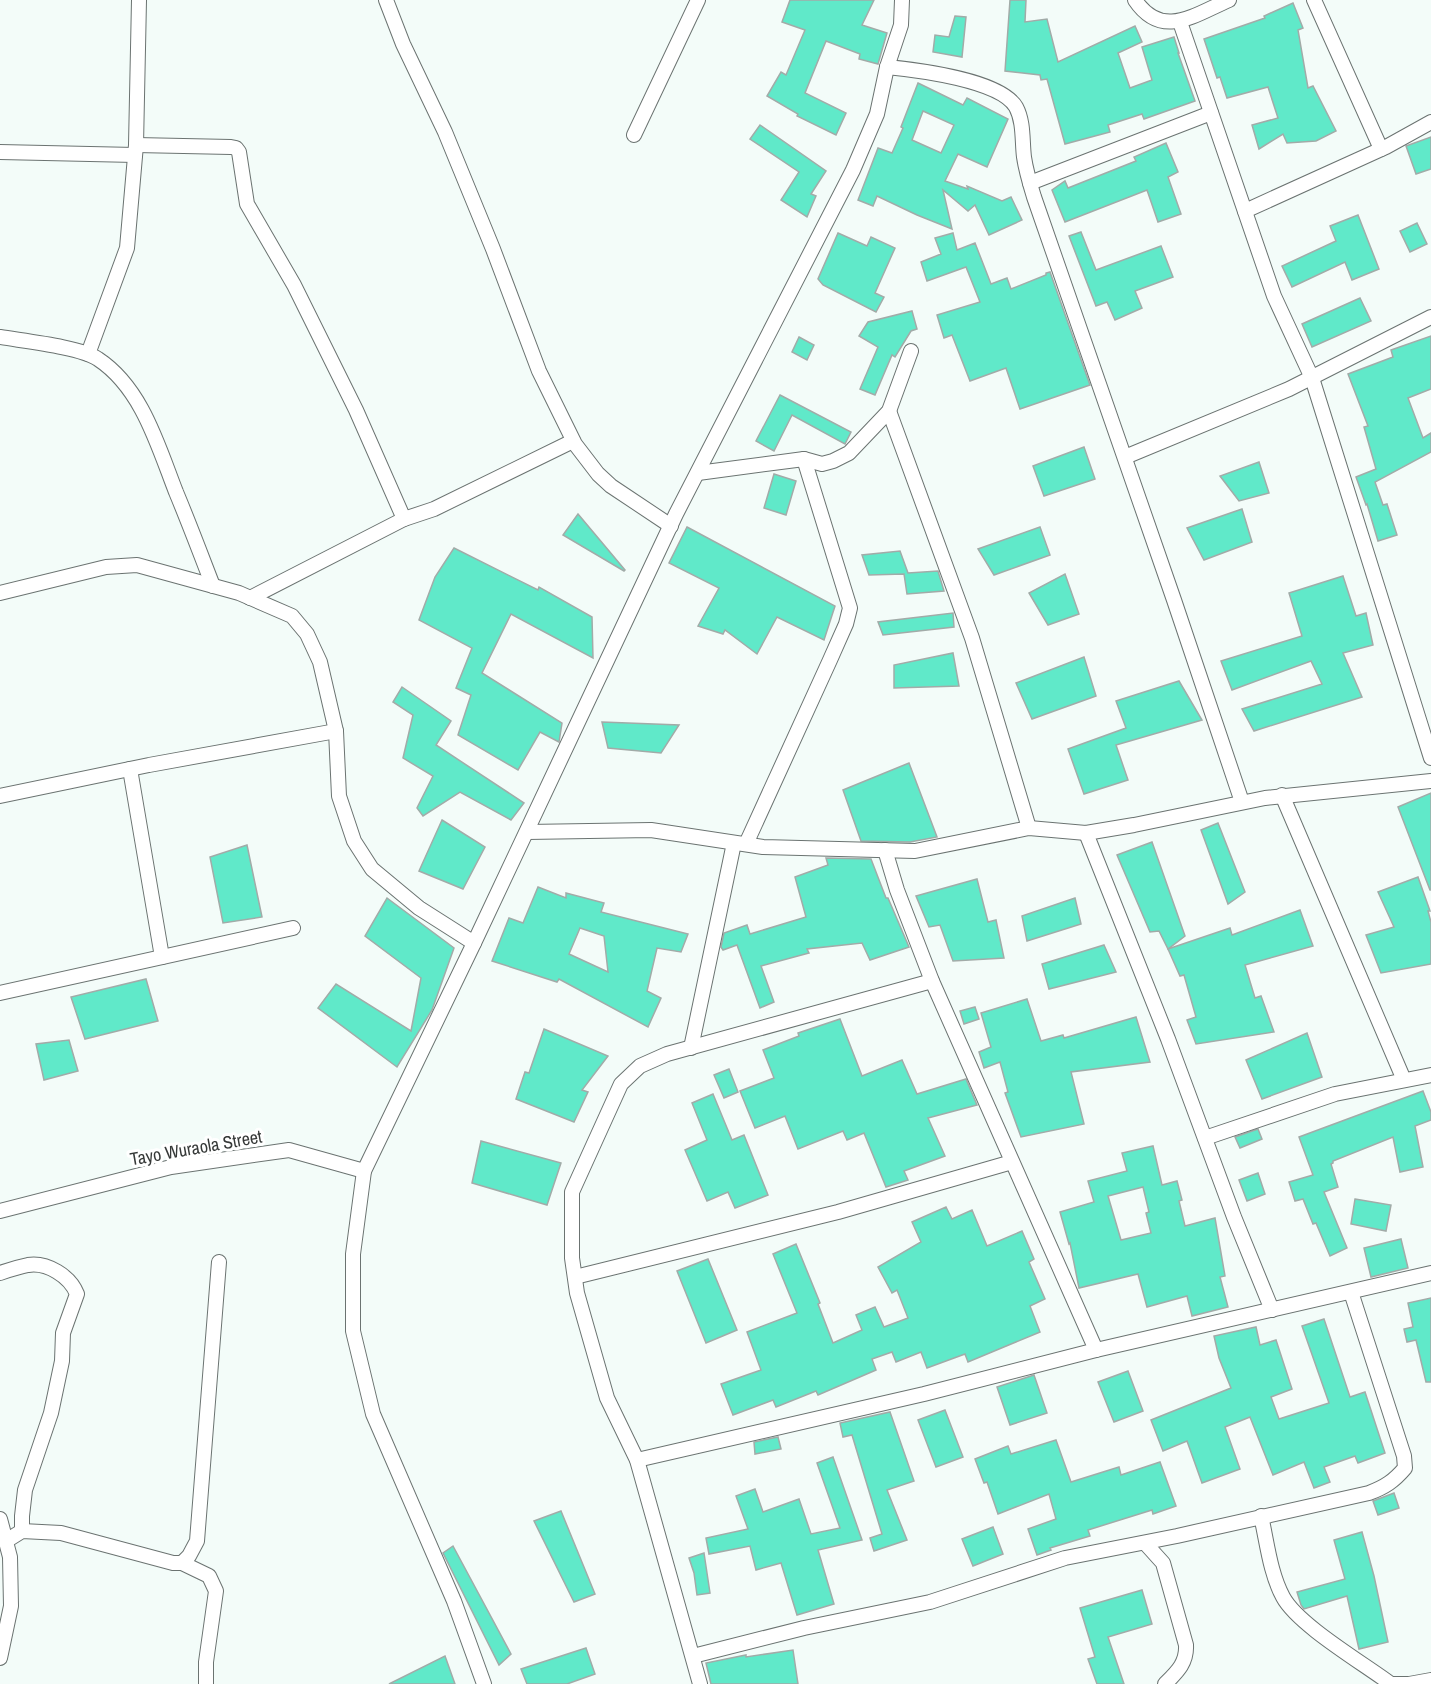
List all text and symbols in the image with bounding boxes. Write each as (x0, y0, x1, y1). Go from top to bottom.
street label: Tayo Wuraola Street (128, 1124, 264, 1171)

